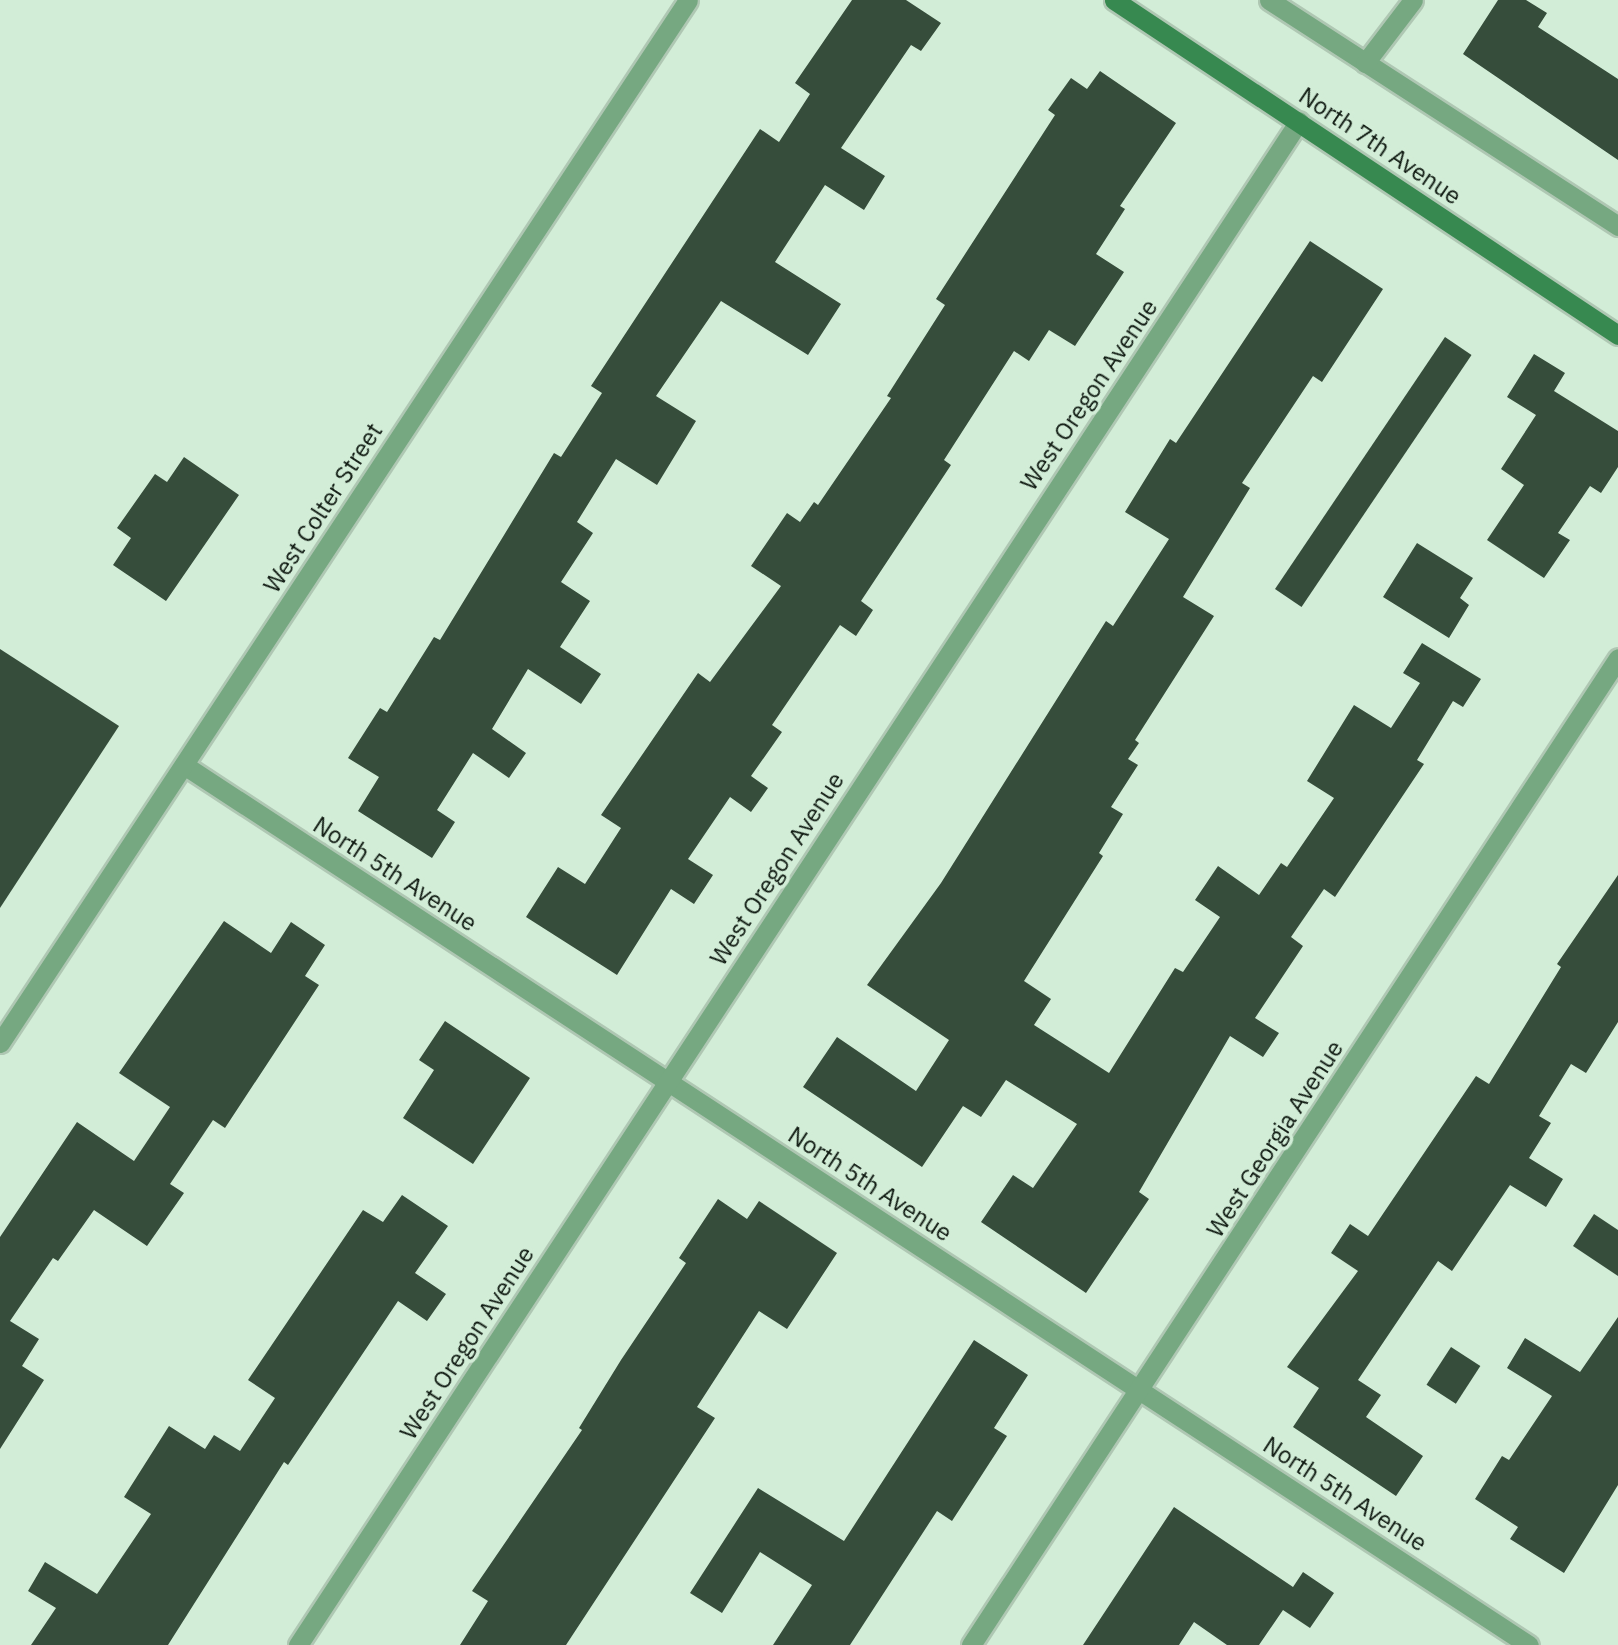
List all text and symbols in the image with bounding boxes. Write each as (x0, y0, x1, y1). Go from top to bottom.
street label: North 7th Avenue (1293, 81, 1467, 211)
street label: West Oregon Avenue (1014, 294, 1164, 496)
street label: West Colter Street (257, 418, 389, 598)
street label: West Oregon Avenue (704, 767, 850, 971)
street label: North 5th Avenue (308, 810, 482, 938)
street label: West Georgia Avenue (1201, 1035, 1349, 1243)
street label: North 5th Avenue (783, 1120, 957, 1248)
street label: West Oregon Avenue (394, 1241, 540, 1445)
street label: North 5th Avenue (1258, 1430, 1432, 1558)

